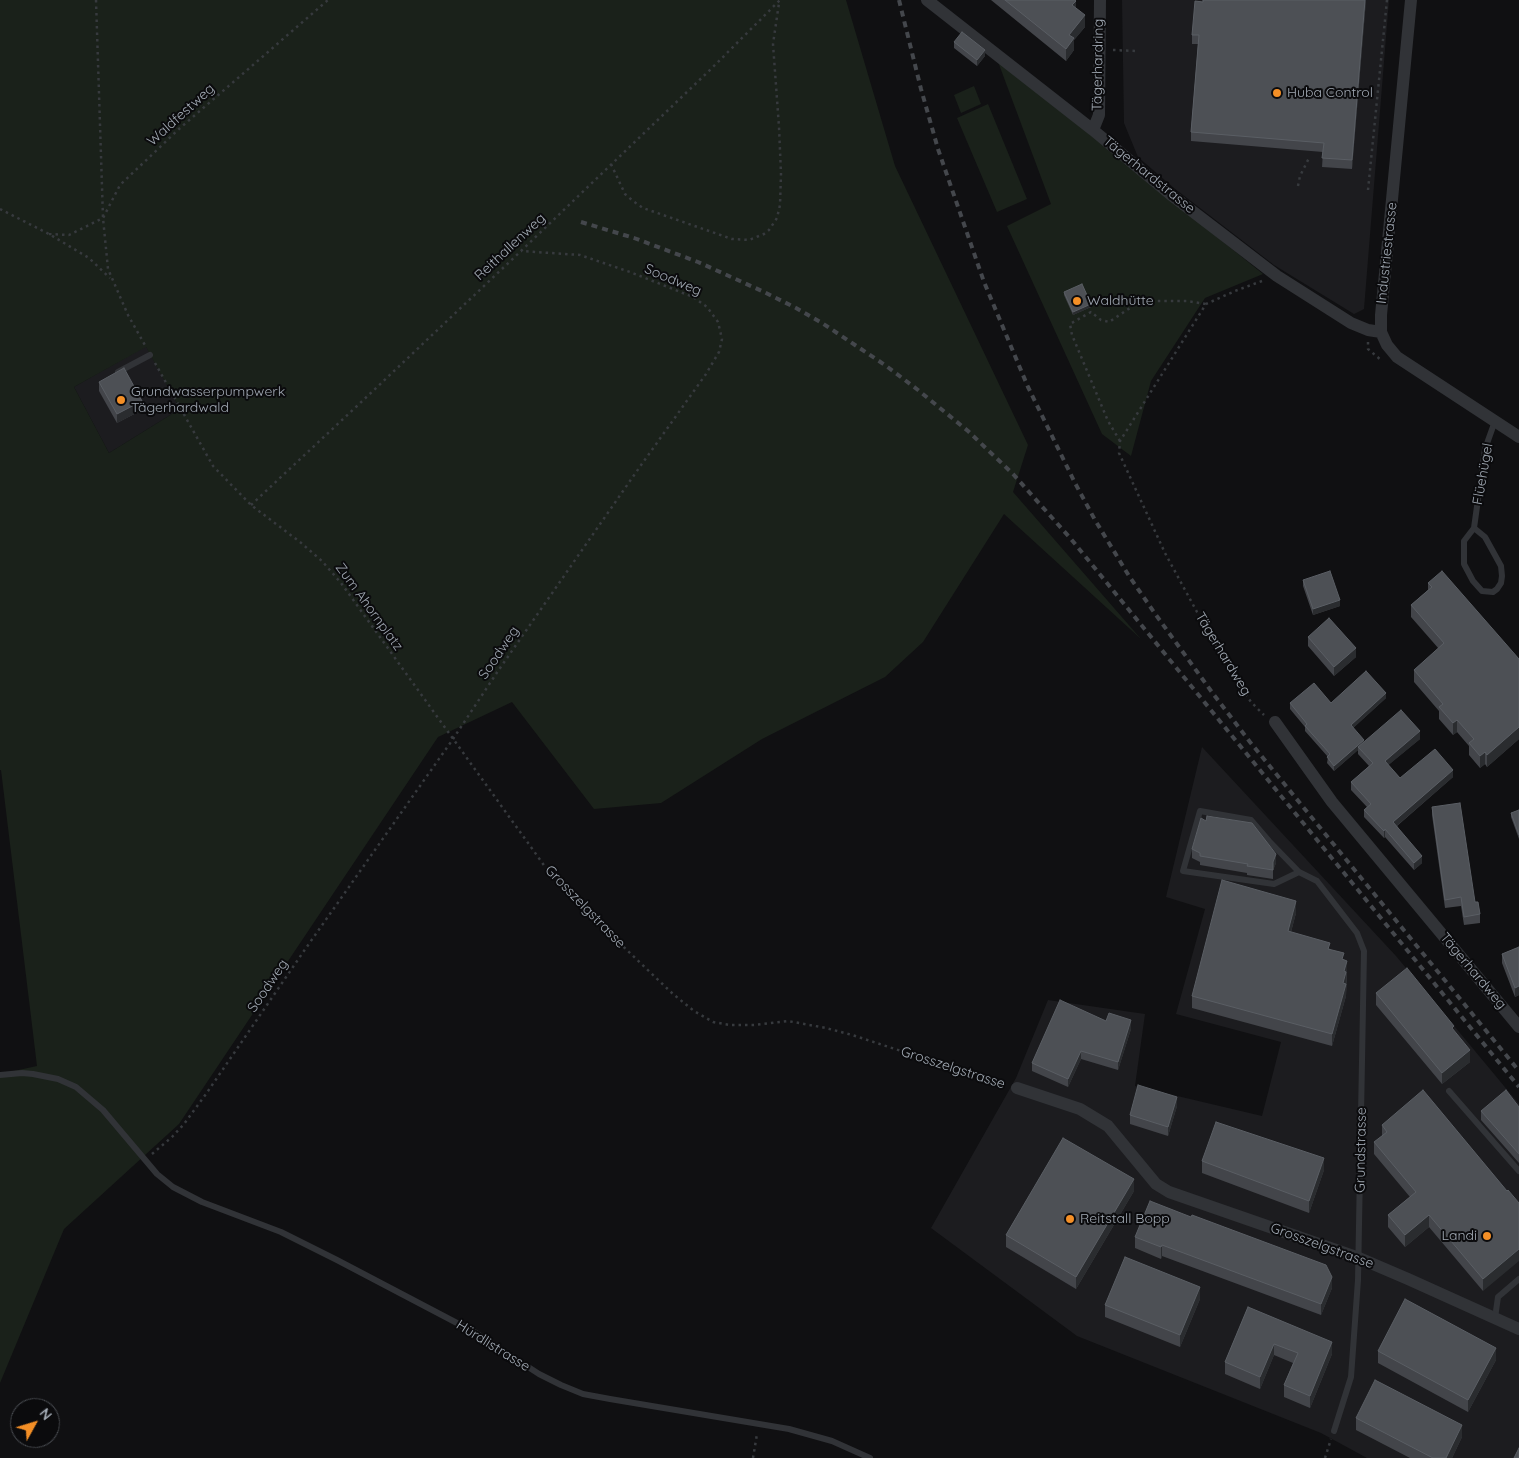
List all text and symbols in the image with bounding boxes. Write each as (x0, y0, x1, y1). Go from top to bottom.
street label: Tägerhardring (1089, 19, 1107, 111)
street label: Waldfestweg (144, 80, 218, 150)
place label: Huba Control (1287, 85, 1373, 101)
marker: Huba Control (1271, 87, 1283, 99)
street label: Tägerhardstrasse (1100, 133, 1198, 217)
street label: Industriestrasse (1373, 201, 1401, 305)
street label: Reithallenweg (471, 210, 549, 284)
street label: Soodweg (642, 260, 704, 300)
place label: Waldhütte (1087, 293, 1154, 309)
marker: Waldhütte (1071, 295, 1083, 307)
place label: Grundwasserpumpwerk Tägerhardwald (131, 384, 285, 417)
marker: Grundwasserpumpwerk Tägerhardwald (115, 394, 127, 406)
street label: Flüehügel (1469, 442, 1497, 506)
street label: Zum Ahornplatz (332, 560, 406, 654)
street label: Tägerhardweg (1191, 609, 1255, 699)
street label: Soodweg (475, 623, 523, 683)
street label: Grosszelgstrasse (541, 862, 629, 952)
street label: Tägerhardweg (1436, 929, 1510, 1013)
street label: Soodweg (244, 956, 292, 1016)
street label: Grosszelgstrasse (899, 1043, 1007, 1093)
street label: Grundstrasse (1352, 1107, 1370, 1193)
place label: Reitstall Bopp (1080, 1211, 1170, 1227)
marker: Reitstall Bopp (1064, 1213, 1076, 1225)
street label: Grosszelgstrasse (1268, 1220, 1376, 1272)
place label: Landi (1441, 1228, 1477, 1244)
marker: Landi (1481, 1230, 1493, 1242)
street label: Hürdlistrasse (453, 1317, 533, 1375)
north arrow (10, 1398, 60, 1448)
text: N (36, 1405, 56, 1424)

